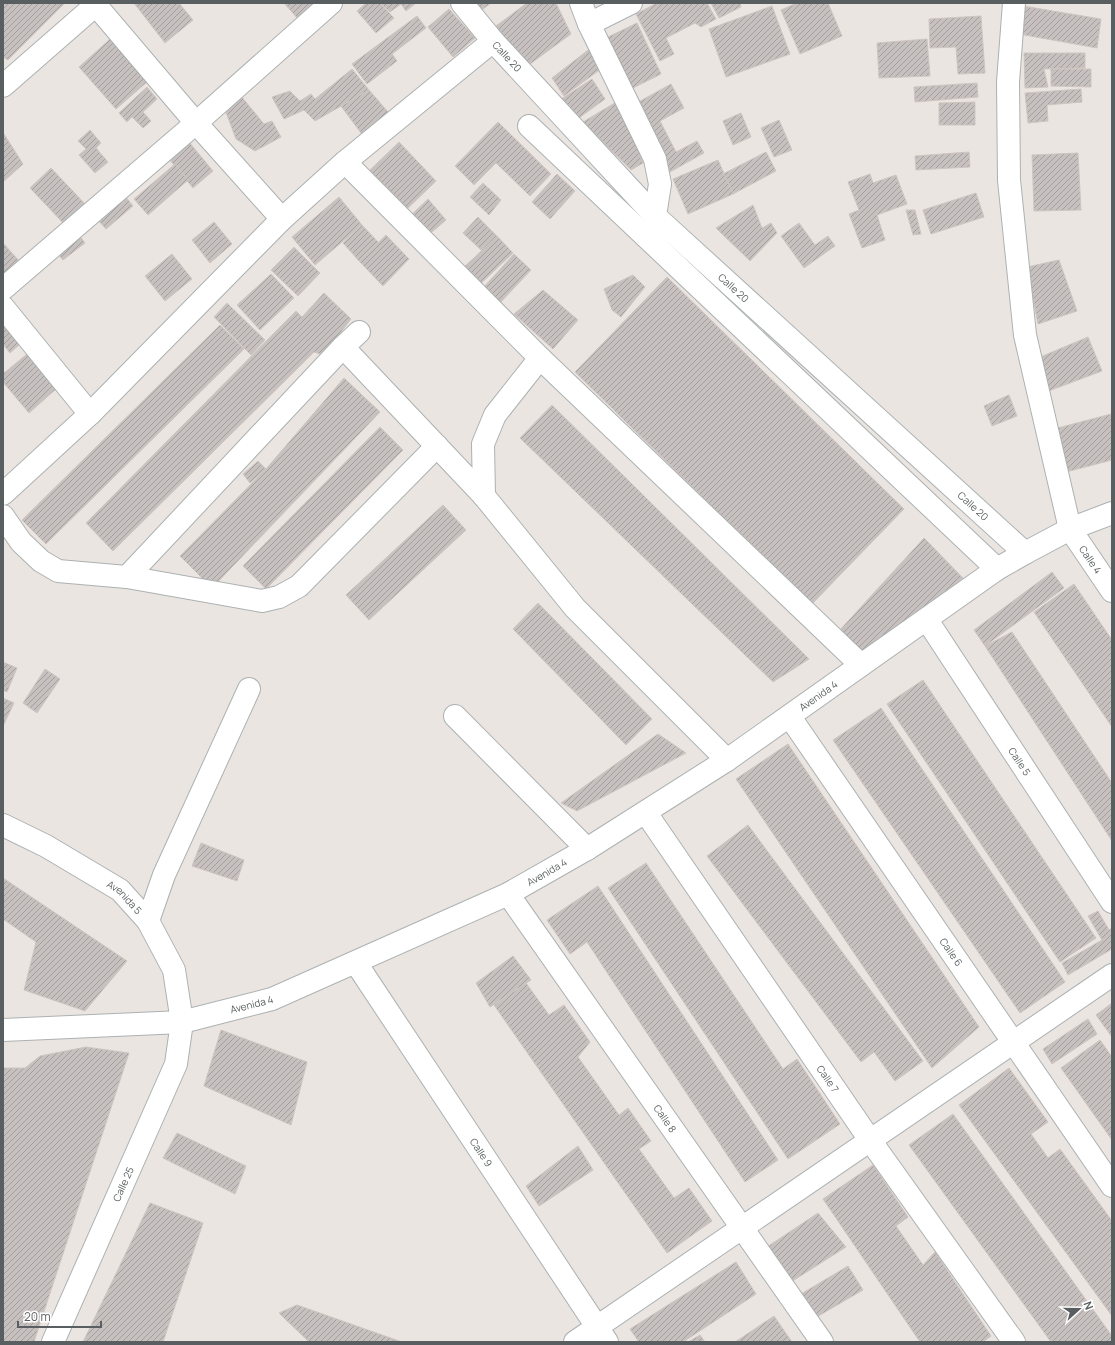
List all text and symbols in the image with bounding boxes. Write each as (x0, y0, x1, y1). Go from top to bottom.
street label: Calle 20 (490, 38, 525, 75)
street label: Calle 20 (715, 270, 752, 305)
street label: Calle 20 (955, 488, 992, 524)
street label: Calle 4 (1076, 543, 1105, 576)
street label: Avenida 4 (796, 677, 840, 714)
street label: Calle 5 (1005, 744, 1034, 778)
street label: Avenida 4 (524, 855, 570, 889)
street label: Avenida 5 (104, 877, 146, 917)
street label: Calle 6 (937, 935, 966, 969)
street label: Avenida 4 (228, 992, 275, 1016)
street label: Calle 7 (814, 1062, 842, 1095)
street label: Calle 8 (651, 1102, 680, 1135)
street label: Calle 9 (467, 1135, 496, 1169)
street label: Calle 25 (109, 1164, 137, 1204)
north arrow (1059, 1289, 1099, 1329)
text: N (1080, 1299, 1097, 1312)
scale bar (18, 1303, 101, 1329)
text: 20 m (24, 1308, 51, 1325)

